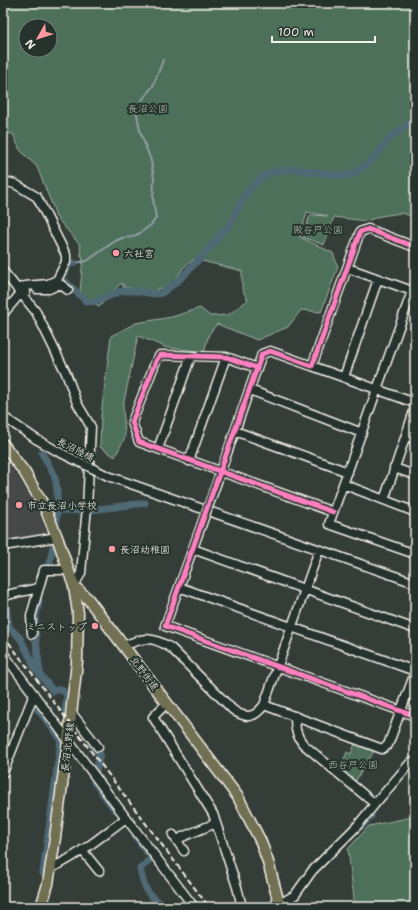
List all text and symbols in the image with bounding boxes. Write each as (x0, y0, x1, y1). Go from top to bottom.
north arrow (18, 18, 58, 58)
scale bar (272, 18, 375, 44)
text: 100 m (278, 24, 314, 40)
text: N (22, 36, 39, 52)
park label: 長沼公園 (128, 102, 168, 115)
park label: 殿谷戸公園 (293, 223, 343, 236)
place label: 六社宮 (124, 247, 154, 260)
marker: 六社宮 (111, 248, 121, 258)
street label: 長沼陸橋 (55, 435, 97, 464)
place label: 市立長沼小学校 (27, 499, 97, 512)
marker: 市立長沼小学校 (14, 500, 24, 510)
place label: 長沼幼稚園 (120, 543, 170, 556)
marker: 長沼幼稚園 (107, 544, 117, 554)
place label: ミニストップ (26, 620, 87, 633)
marker: ミニストップ (90, 621, 100, 631)
street label: 北野街道 (127, 653, 162, 693)
street label: 長沼北野線 (58, 721, 77, 773)
park label: 西谷戸公園 (328, 758, 378, 771)

